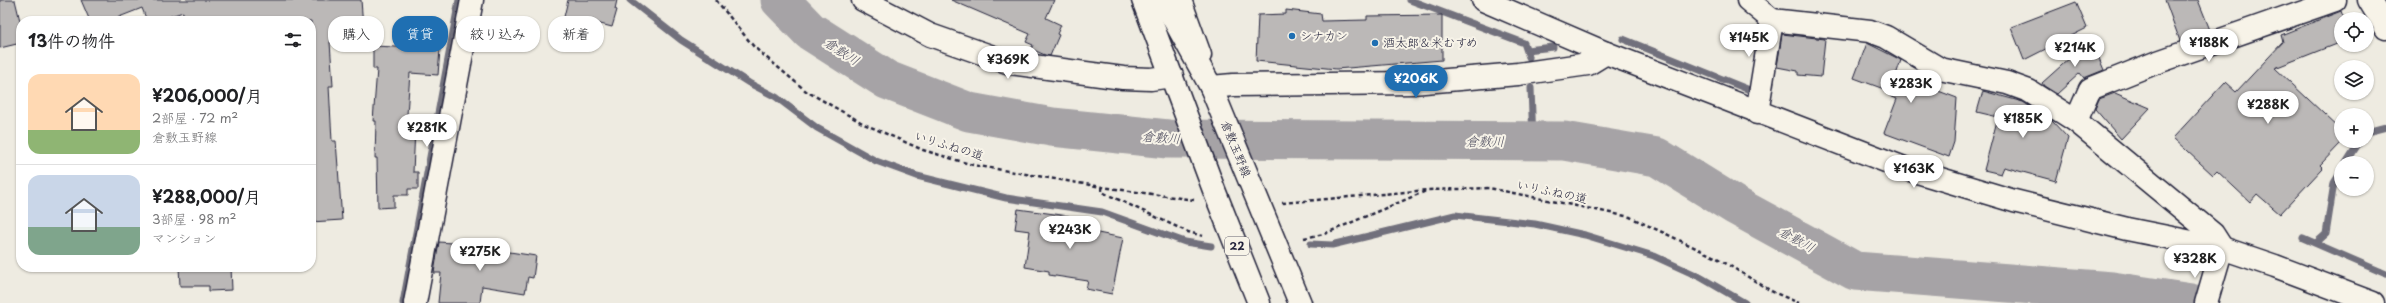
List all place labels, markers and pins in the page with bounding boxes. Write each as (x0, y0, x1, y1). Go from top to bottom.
pin: ¥145K (1721, 24, 1777, 58)
place label: シナカン (1300, 26, 1348, 44)
pin: ¥188K (2181, 29, 2237, 63)
marker: シナカン (1287, 31, 1297, 41)
place label: 酒太郎＆米むすめ (1383, 33, 1478, 51)
pin: ¥214K (2047, 34, 2103, 68)
marker: 酒太郎＆米むすめ (1370, 38, 1380, 48)
pin: ¥369K (980, 46, 1036, 80)
pin: ¥206K (1388, 65, 1444, 99)
pin: ¥283K (1883, 70, 1939, 104)
pin: ¥288K (2240, 91, 2296, 125)
pin: ¥185K (1995, 105, 2051, 139)
pin: ¥281K (399, 114, 455, 148)
pin: ¥163K (1886, 155, 1942, 189)
pin: ¥243K (1042, 216, 1098, 250)
pin: ¥275K (452, 238, 508, 272)
pin: ¥328K (2167, 245, 2223, 279)

